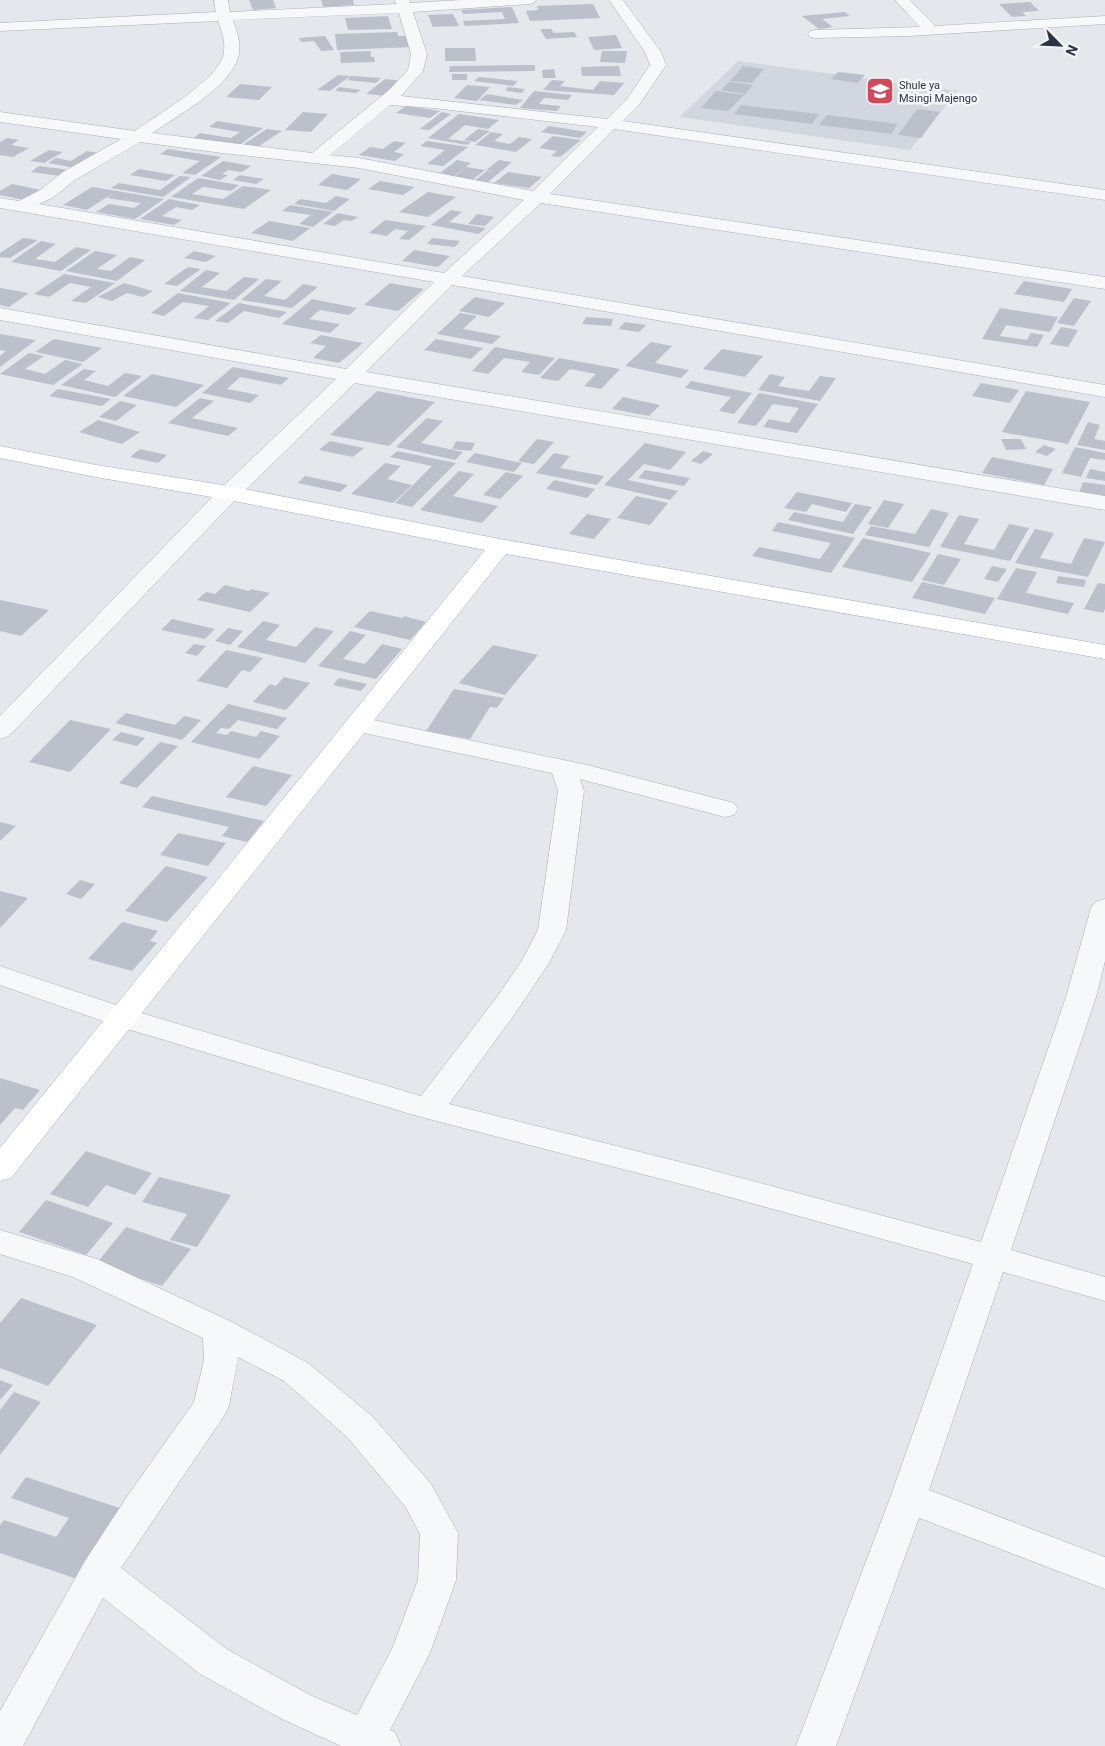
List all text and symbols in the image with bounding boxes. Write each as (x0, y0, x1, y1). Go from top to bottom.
north arrow (1035, 20, 1085, 70)
text: N (1063, 43, 1081, 58)
school or university icon: Shule ya Msingi Majengo (865, 76, 895, 106)
place label: Shule ya Msingi Majengo (899, 79, 977, 105)

